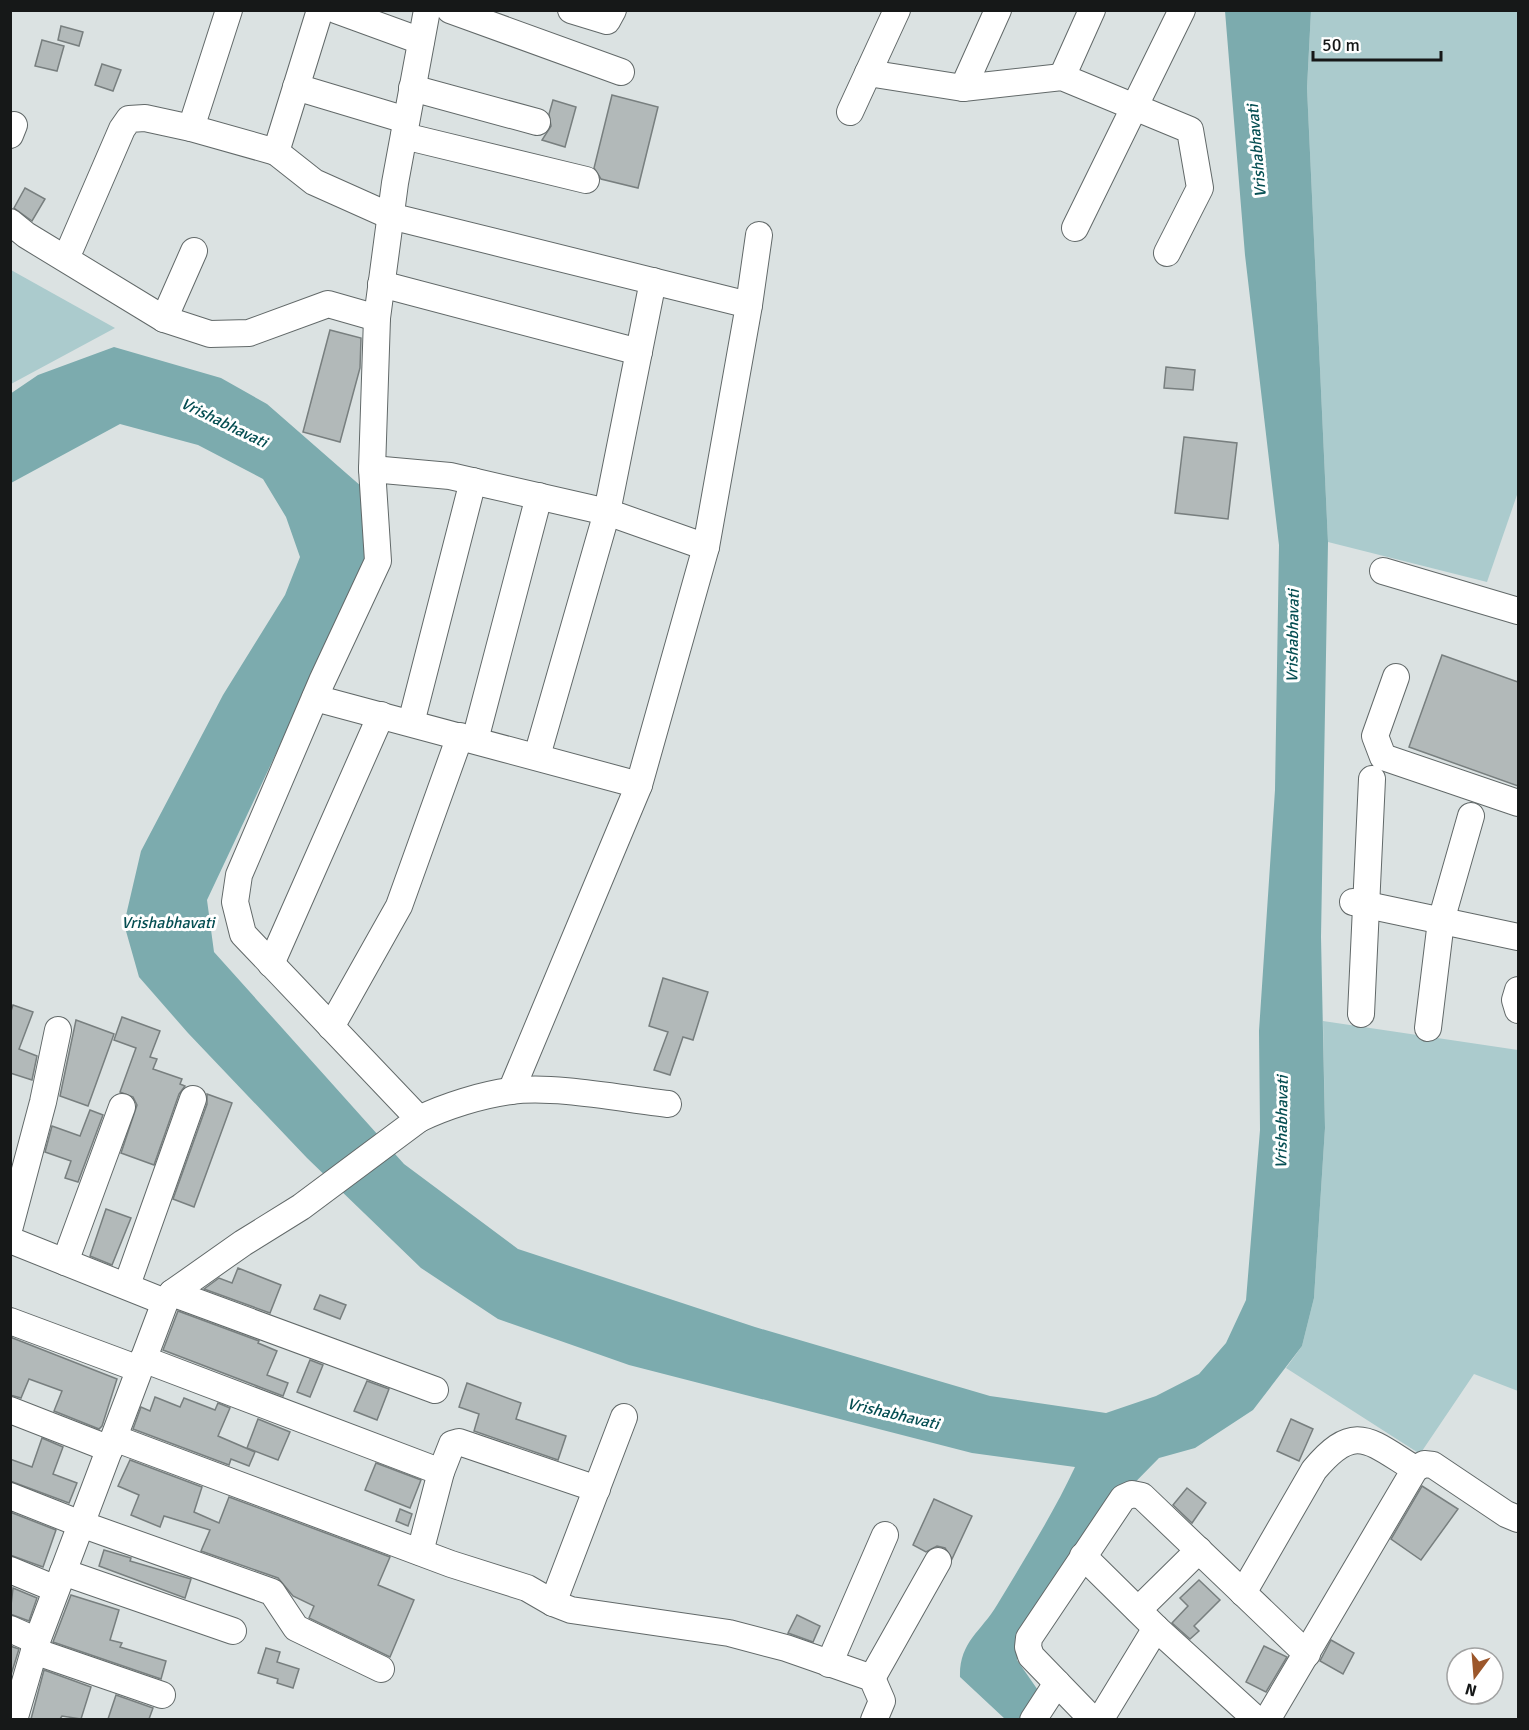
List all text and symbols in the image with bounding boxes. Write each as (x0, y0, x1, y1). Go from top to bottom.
scale bar (1313, 24, 1440, 62)
text: 50 m (1322, 34, 1360, 56)
water label: Vrishabhavati (1243, 102, 1271, 198)
water label: Vrishabhavati (178, 394, 272, 453)
water label: Vrishabhavati (1282, 587, 1304, 683)
water label: Vrishabhavati (121, 913, 216, 933)
water label: Vrishabhavati (1271, 1073, 1293, 1169)
water label: Vrishabhavati (845, 1394, 942, 1435)
north arrow (1445, 1646, 1505, 1706)
text: N (1463, 1678, 1479, 1701)

